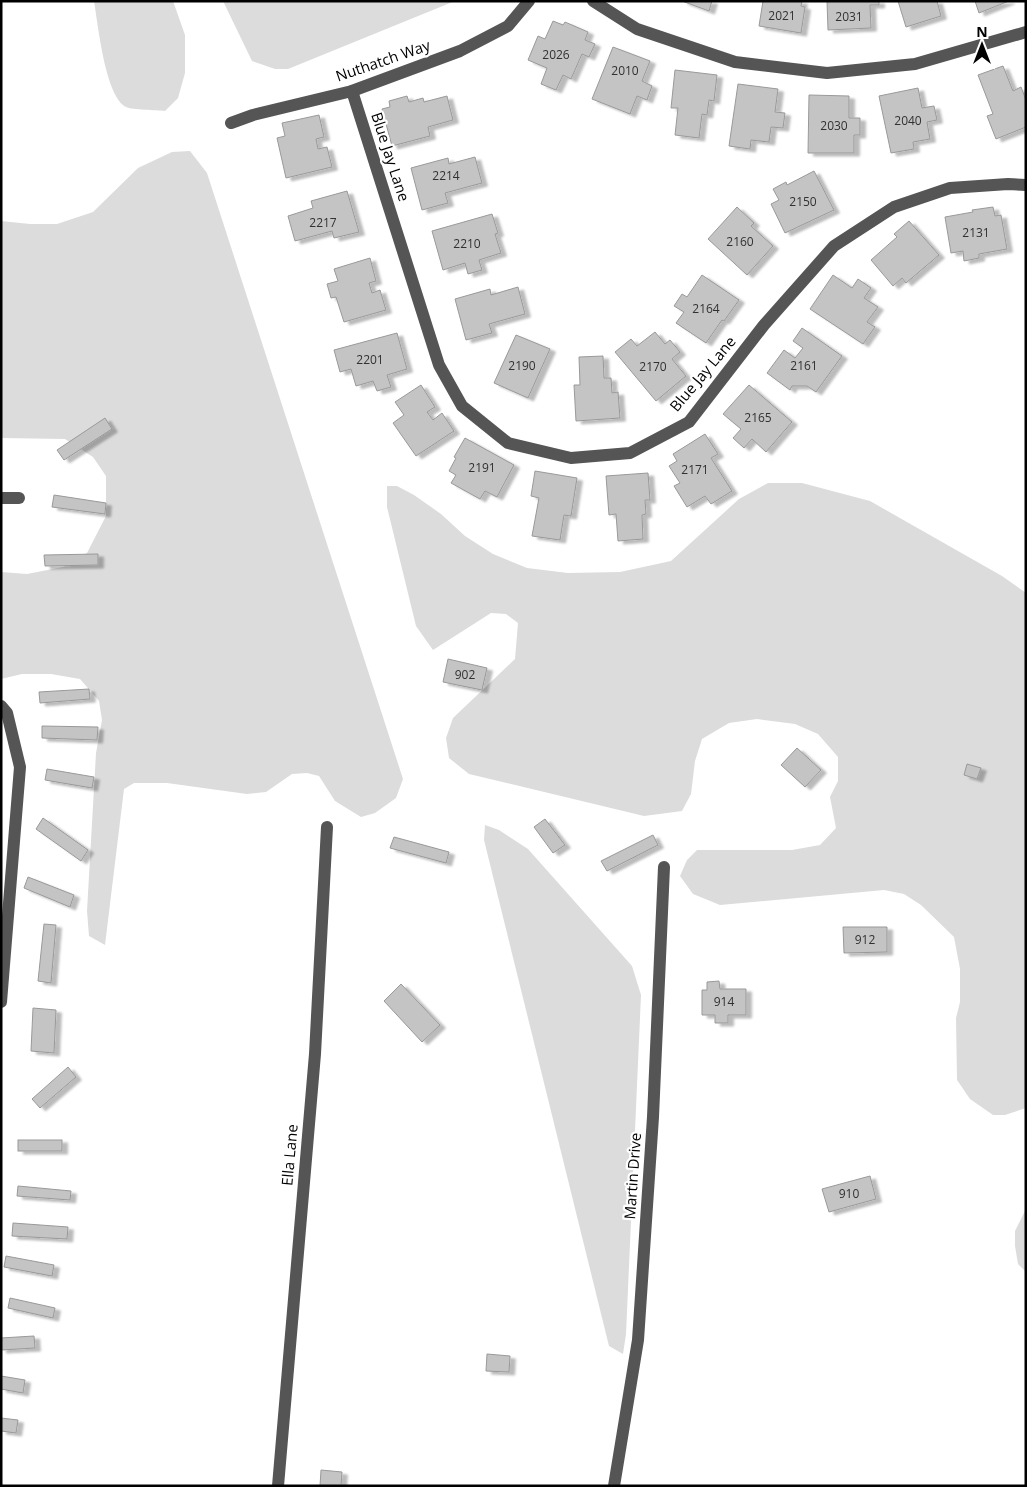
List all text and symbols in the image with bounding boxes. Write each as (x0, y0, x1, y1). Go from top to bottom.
house number: 2021 (768, 7, 796, 24)
house number: 2031 (835, 8, 863, 25)
north arrow (957, 20, 1007, 70)
text: N (976, 22, 988, 41)
street label: Nuthatch Way (333, 34, 433, 86)
house number: 2026 (542, 46, 570, 63)
house number: 2010 (611, 62, 639, 79)
street label: Blue Jay Lane (367, 110, 415, 204)
house number: 2040 (894, 112, 922, 129)
house number: 2030 (820, 117, 848, 134)
house number: 2214 (432, 167, 460, 184)
house number: 2150 (789, 193, 817, 210)
house number: 2217 (309, 214, 337, 231)
house number: 2131 (962, 224, 990, 241)
house number: 2160 (726, 233, 754, 250)
house number: 2210 (453, 235, 481, 252)
house number: 2164 (692, 300, 720, 317)
street label: Blue Jay Lane (665, 331, 740, 415)
house number: 2201 (356, 351, 384, 368)
house number: 2190 (508, 357, 536, 374)
house number: 2161 (790, 357, 818, 374)
house number: 2170 (639, 358, 667, 375)
house number: 2165 (744, 409, 772, 426)
house number: 2191 (468, 459, 496, 476)
house number: 2171 (681, 461, 709, 478)
house number: 902 (455, 666, 475, 683)
house number: 912 (855, 931, 875, 948)
house number: 914 (714, 993, 734, 1010)
street label: Ella Lane (276, 1123, 302, 1187)
street label: Martin Drive (619, 1132, 645, 1220)
house number: 910 (839, 1185, 859, 1202)

